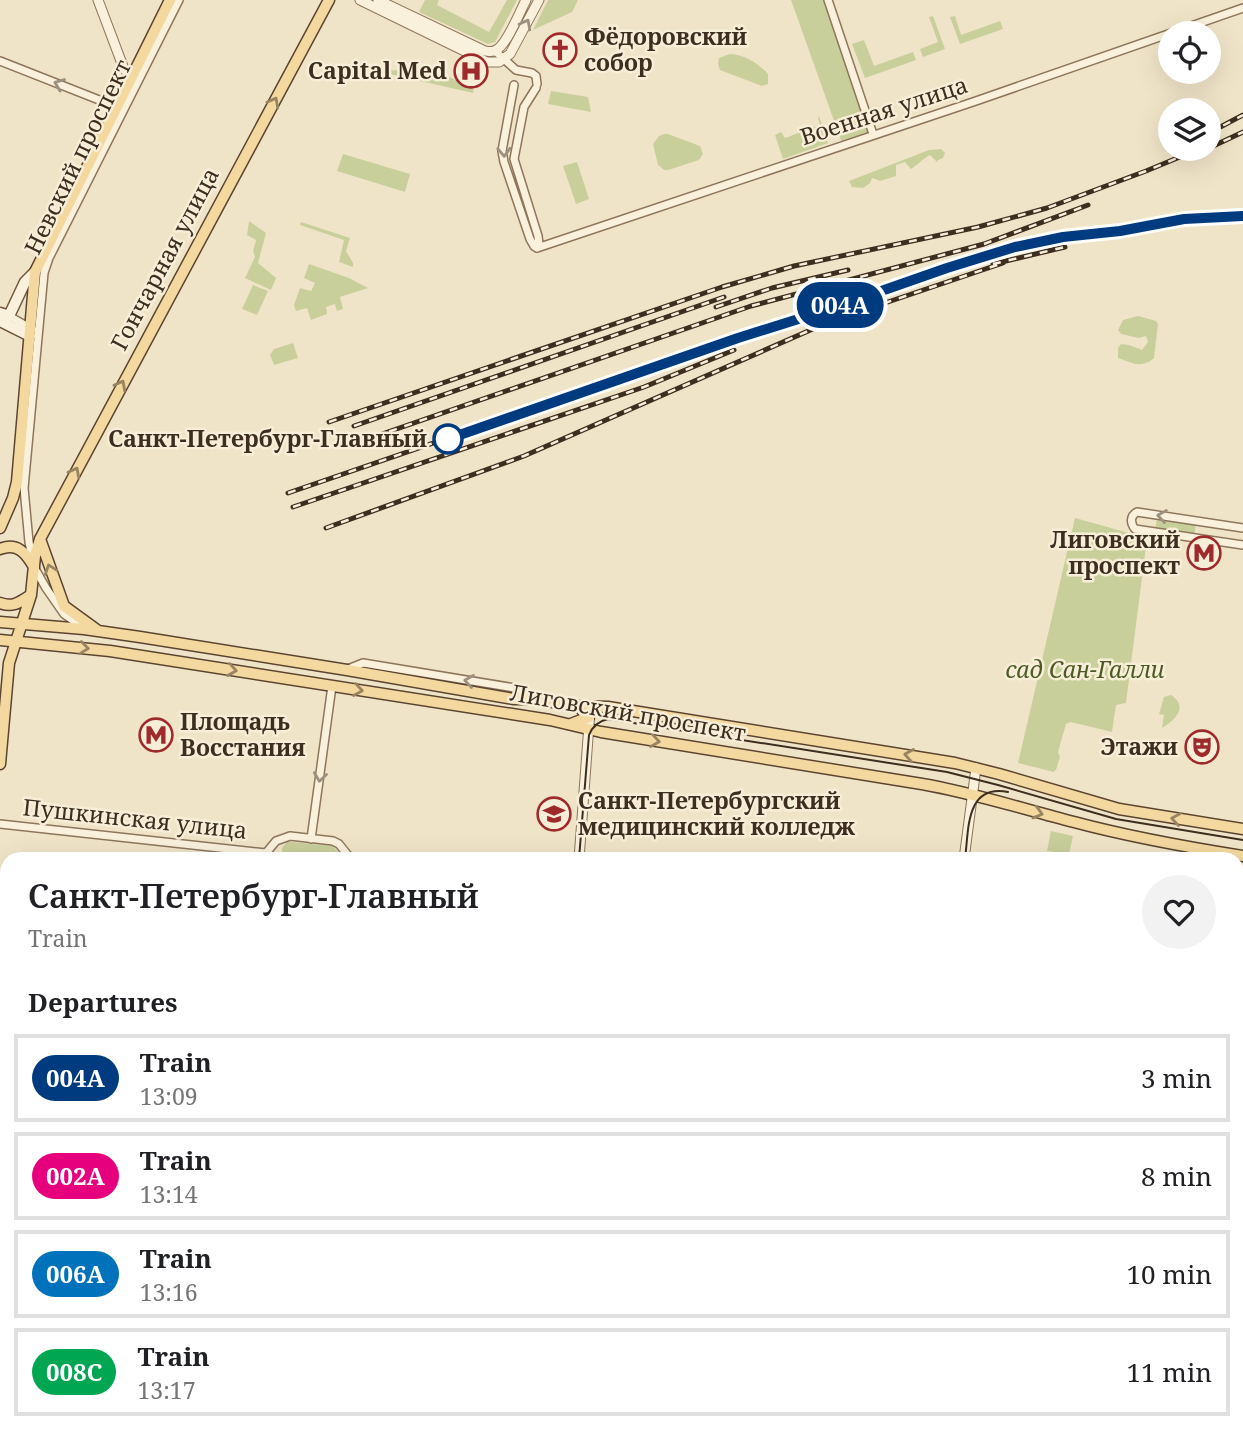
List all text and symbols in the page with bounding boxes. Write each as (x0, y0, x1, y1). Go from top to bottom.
one-way arrow (518, 19, 531, 31)
place label: Фёдоровский собор (584, 20, 748, 78)
map controls (1158, 21, 1221, 161)
button: locate (1158, 21, 1221, 84)
church icon: Фёдоровский собор (541, 31, 579, 69)
hospital icon: Capital Med (452, 52, 490, 90)
street label: Невский проспект (16, 54, 138, 259)
place label: Capital Med (308, 54, 447, 86)
street label: Военная улица (796, 68, 972, 152)
one-way arrow (53, 78, 65, 92)
one-way arrow (266, 97, 279, 110)
button: layers (1158, 98, 1221, 161)
one-way arrow (497, 147, 512, 158)
street label: Гончарная улица (102, 162, 226, 355)
line badge: 004А (791, 282, 889, 328)
text: 004А (811, 288, 869, 321)
one-way arrow (113, 380, 127, 392)
place label: Санкт-Петербург-Главный (108, 422, 427, 454)
marker: Санкт-Петербург-Главный (433, 424, 463, 454)
one-way arrow (67, 467, 80, 480)
one-way arrow (1156, 509, 1168, 524)
place label: Лиговский проспект (1050, 523, 1180, 581)
metro station icon: Лиговский проспект (1185, 534, 1223, 572)
one-way arrow (44, 564, 58, 576)
one-way arrow (78, 640, 90, 655)
park label: сад Сан-Галли (1006, 653, 1165, 685)
one-way arrow (226, 662, 238, 677)
one-way arrow (463, 674, 475, 689)
street label: Лиговский проспект (508, 676, 749, 749)
one-way arrow (352, 682, 364, 697)
place label: Площадь Восстания (180, 705, 306, 763)
metro station icon: Площадь Восстания (137, 716, 175, 754)
theatre icon: Этажи (1183, 728, 1221, 766)
place label: Этажи (1101, 730, 1178, 762)
one-way arrow (649, 733, 661, 748)
one-way arrow (903, 748, 915, 763)
one-way arrow (312, 772, 327, 783)
place label: Санкт-Петербургский медицинский колледж (578, 784, 856, 842)
street label: Пушкинская улица (21, 790, 249, 846)
school or university icon: Санкт-Петербургский медицинский колледж (535, 795, 573, 833)
one-way arrow (1032, 804, 1044, 819)
one-way arrow (1170, 812, 1181, 827)
text: Санкт-Петербург-Главный (28, 873, 479, 918)
button: heart (1142, 875, 1216, 949)
text: Train (28, 922, 88, 954)
text: Departures (28, 984, 178, 1020)
text: Train (140, 1044, 212, 1080)
text: 3 min (1141, 1060, 1212, 1096)
text: 004А (46, 1061, 105, 1094)
text: 13:09 (140, 1080, 198, 1112)
text: Train (140, 1142, 212, 1178)
text: 8 min (1141, 1158, 1212, 1194)
text: 002А (46, 1159, 105, 1192)
text: 13:14 (140, 1178, 198, 1210)
text: Train (140, 1240, 212, 1276)
text: 10 min (1127, 1256, 1212, 1292)
text: 006А (46, 1257, 105, 1290)
text: 13:16 (140, 1276, 198, 1308)
text: Train (137, 1338, 210, 1374)
text: 11 min (1127, 1354, 1212, 1390)
text: 008С (46, 1355, 102, 1388)
text: 13:17 (137, 1374, 196, 1406)

